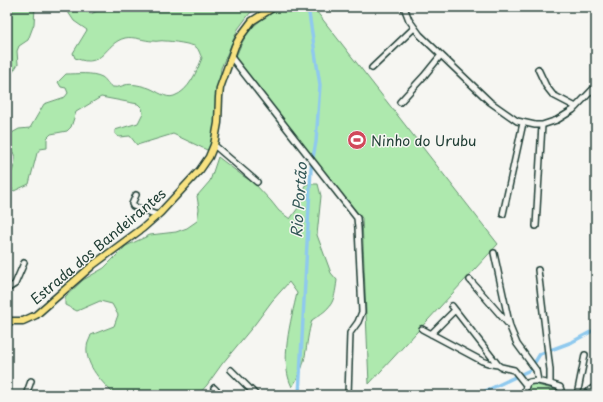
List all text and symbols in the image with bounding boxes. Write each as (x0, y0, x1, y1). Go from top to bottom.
sports icon: Ninho do Urubu (346, 129, 368, 151)
place label: Ninho do Urubu (371, 130, 477, 151)
water label: Rio Portão (284, 161, 312, 238)
street label: Estrada dos Bandeirantes (26, 183, 170, 309)

